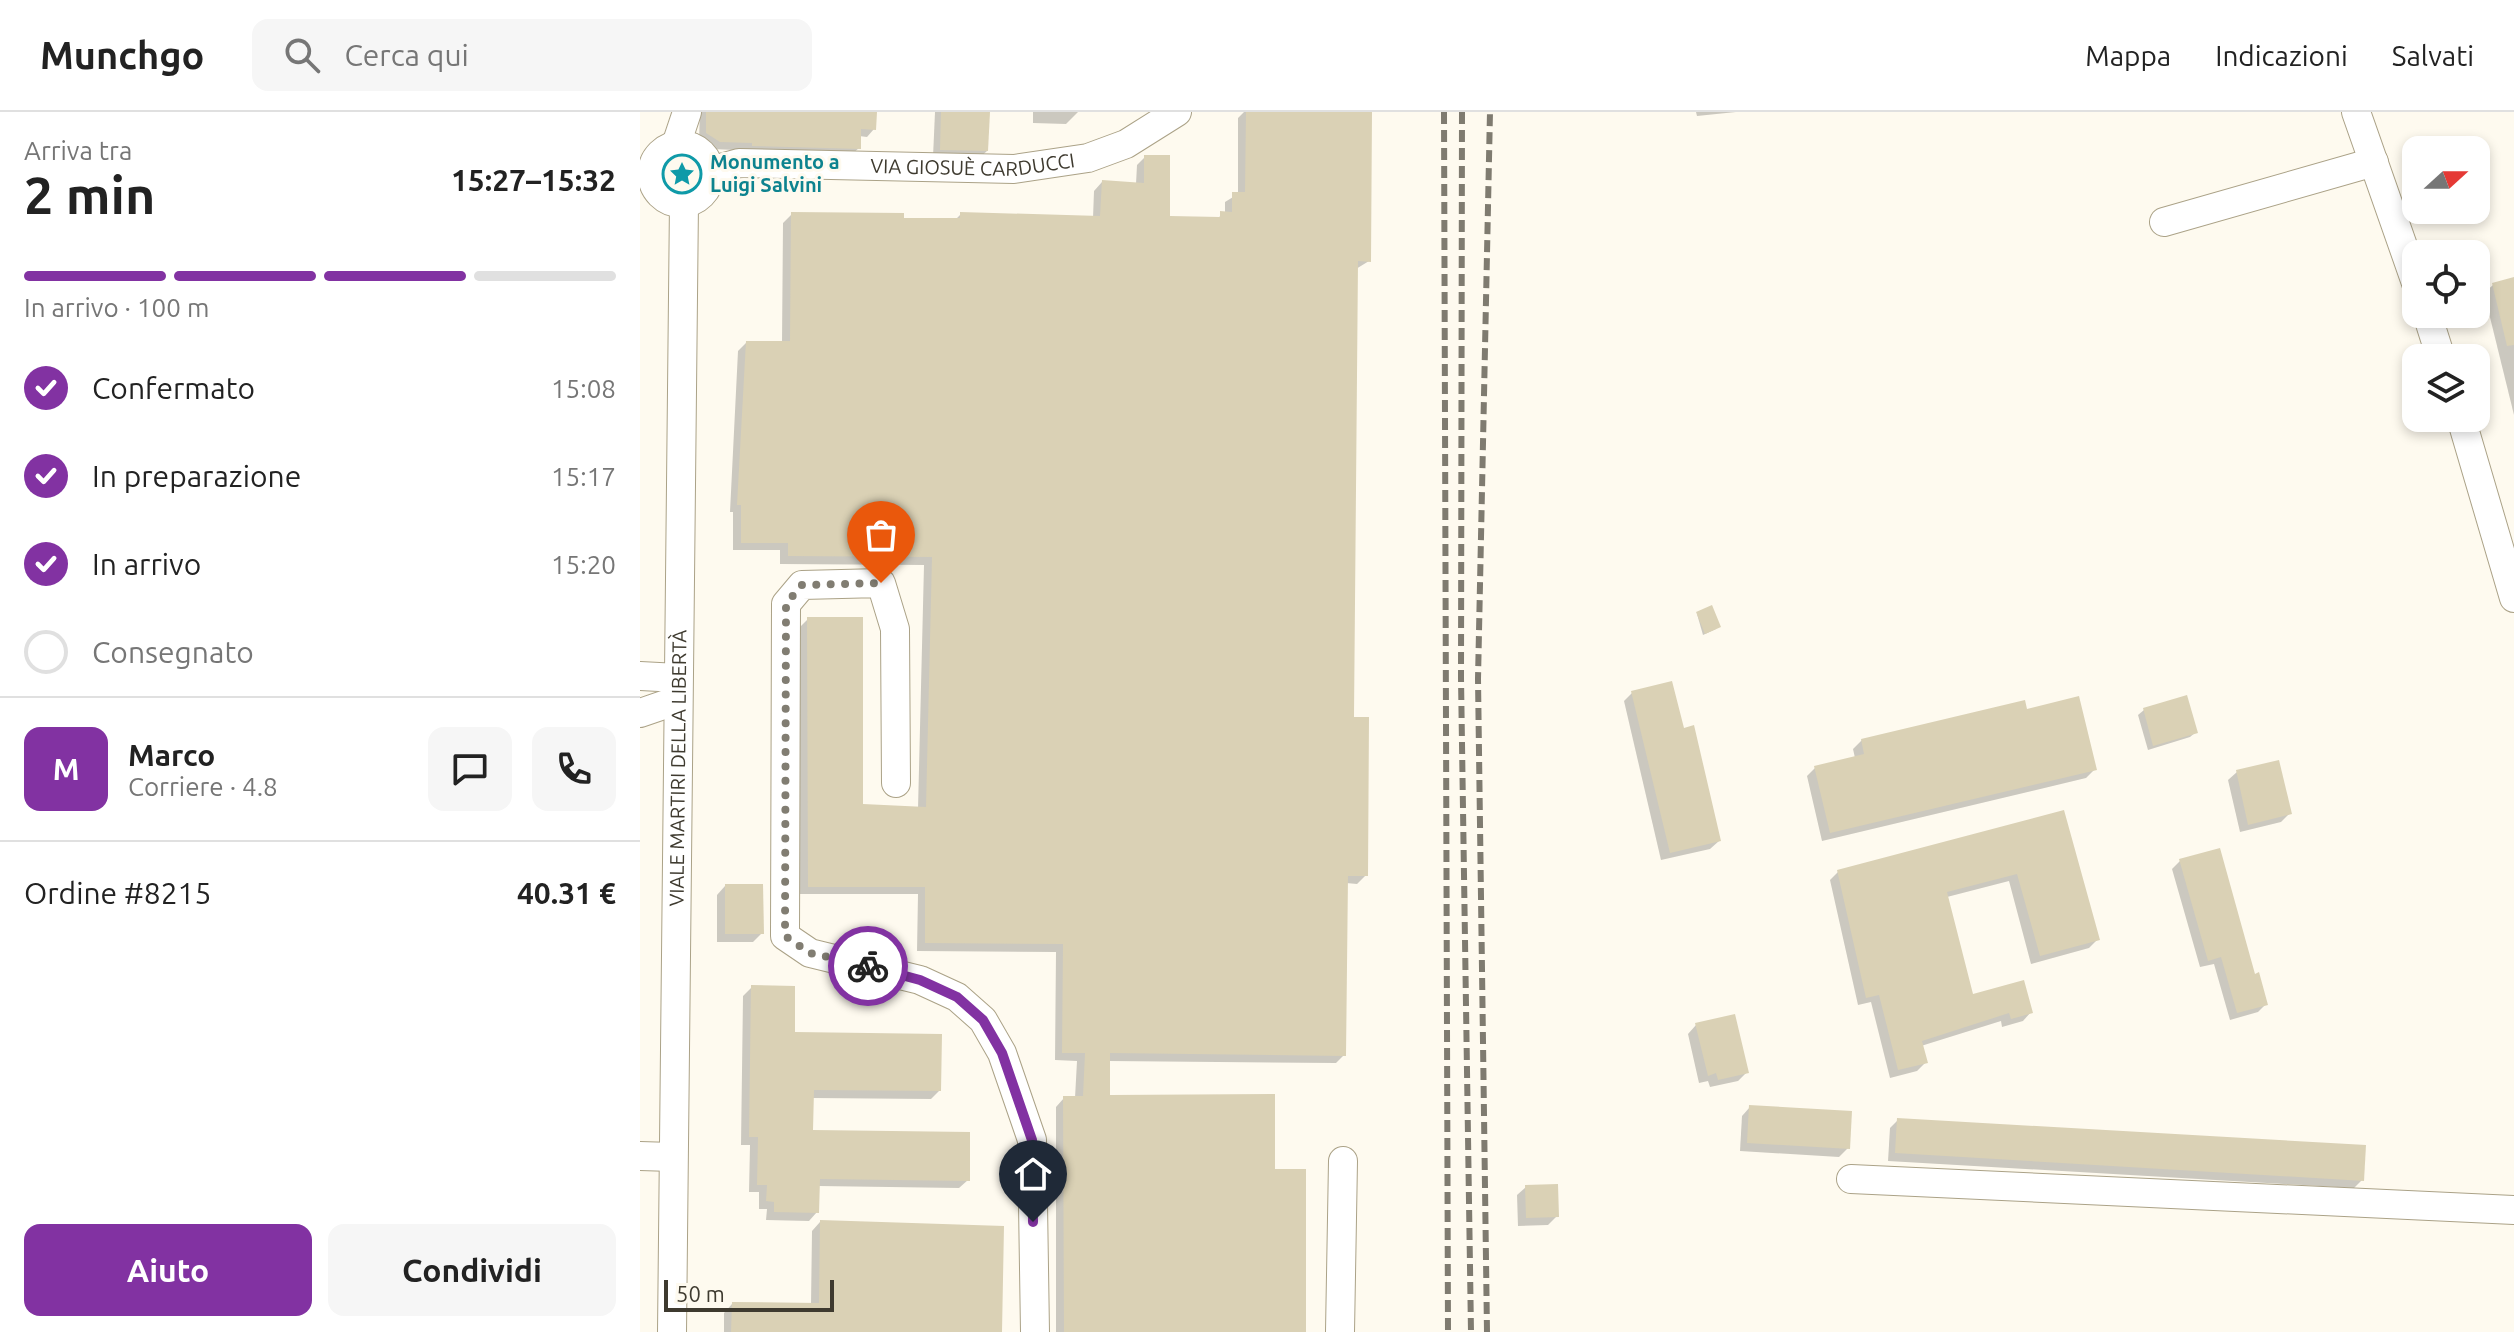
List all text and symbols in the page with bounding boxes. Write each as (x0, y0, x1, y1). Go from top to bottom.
search box (252, 19, 812, 91)
icon: search (280, 33, 324, 77)
text: Munchgo (40, 34, 204, 76)
text: Cerca qui (344, 38, 469, 72)
text: Mappa (2085, 40, 2171, 71)
text: Indicazioni (2215, 40, 2348, 71)
text: Salvati (2392, 40, 2474, 71)
text: Arriva tra (24, 136, 132, 165)
north arrow (2402, 136, 2490, 224)
map controls (2402, 136, 2490, 432)
street label: VIA GIOSUÈ CARDUCCI (870, 148, 1076, 180)
place label: Monumento a Luigi Salvini (710, 150, 840, 196)
place icon: Monumento a Luigi Salvini (661, 153, 703, 195)
text: 15:27–15:32 (451, 163, 616, 197)
text: 2 min (24, 166, 155, 224)
button: locate (2402, 240, 2490, 328)
text: In arrivo · 100 m (24, 293, 209, 322)
button: layers (2402, 344, 2490, 432)
icon: check (24, 366, 68, 410)
text: Confermato (92, 371, 255, 405)
text: 15:08 (551, 374, 616, 403)
icon: check (24, 454, 68, 498)
text: In preparazione (92, 459, 301, 493)
text: 15:17 (551, 462, 616, 491)
pin (847, 501, 915, 583)
icon: bag (859, 513, 903, 557)
icon: check (24, 542, 68, 586)
text: In arrivo (92, 547, 201, 581)
text: 15:20 (551, 550, 616, 579)
street label: VIALE MARTIRI DELLA LIBERTÀ (665, 630, 690, 907)
text: Consegnato (92, 635, 254, 669)
button: chat (428, 727, 512, 811)
button: phone (532, 727, 616, 811)
text: Marco (128, 738, 215, 772)
text: M (53, 752, 79, 786)
text: Corriere · 4.8 (128, 772, 278, 801)
text: Ordine #8215 (24, 876, 211, 910)
text: 40.31 € (517, 876, 616, 910)
courier (828, 926, 908, 1006)
icon: bike (846, 944, 890, 988)
pin (999, 1140, 1067, 1222)
icon: home (1011, 1152, 1055, 1196)
button: Aiuto (24, 1224, 312, 1316)
button: Condividi (328, 1224, 616, 1316)
scale bar (664, 1276, 834, 1312)
text: 50 m (676, 1281, 725, 1306)

